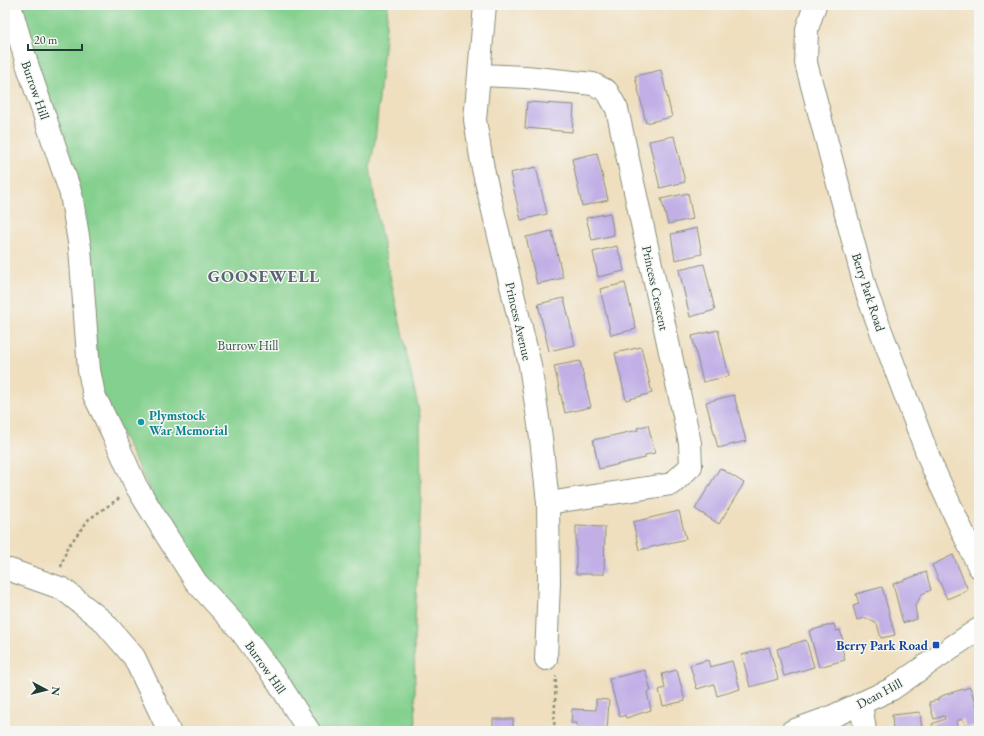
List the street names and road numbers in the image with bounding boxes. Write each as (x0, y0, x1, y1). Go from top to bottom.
street label: Burrow Hill (18, 59, 53, 122)
street label: Princess Crescent (638, 244, 673, 332)
street label: Berry Park Road (848, 251, 889, 334)
street label: Princess Avenue (501, 280, 536, 362)
street label: Burrow Hill (241, 637, 290, 697)
street label: Dean Hill (853, 674, 905, 713)

